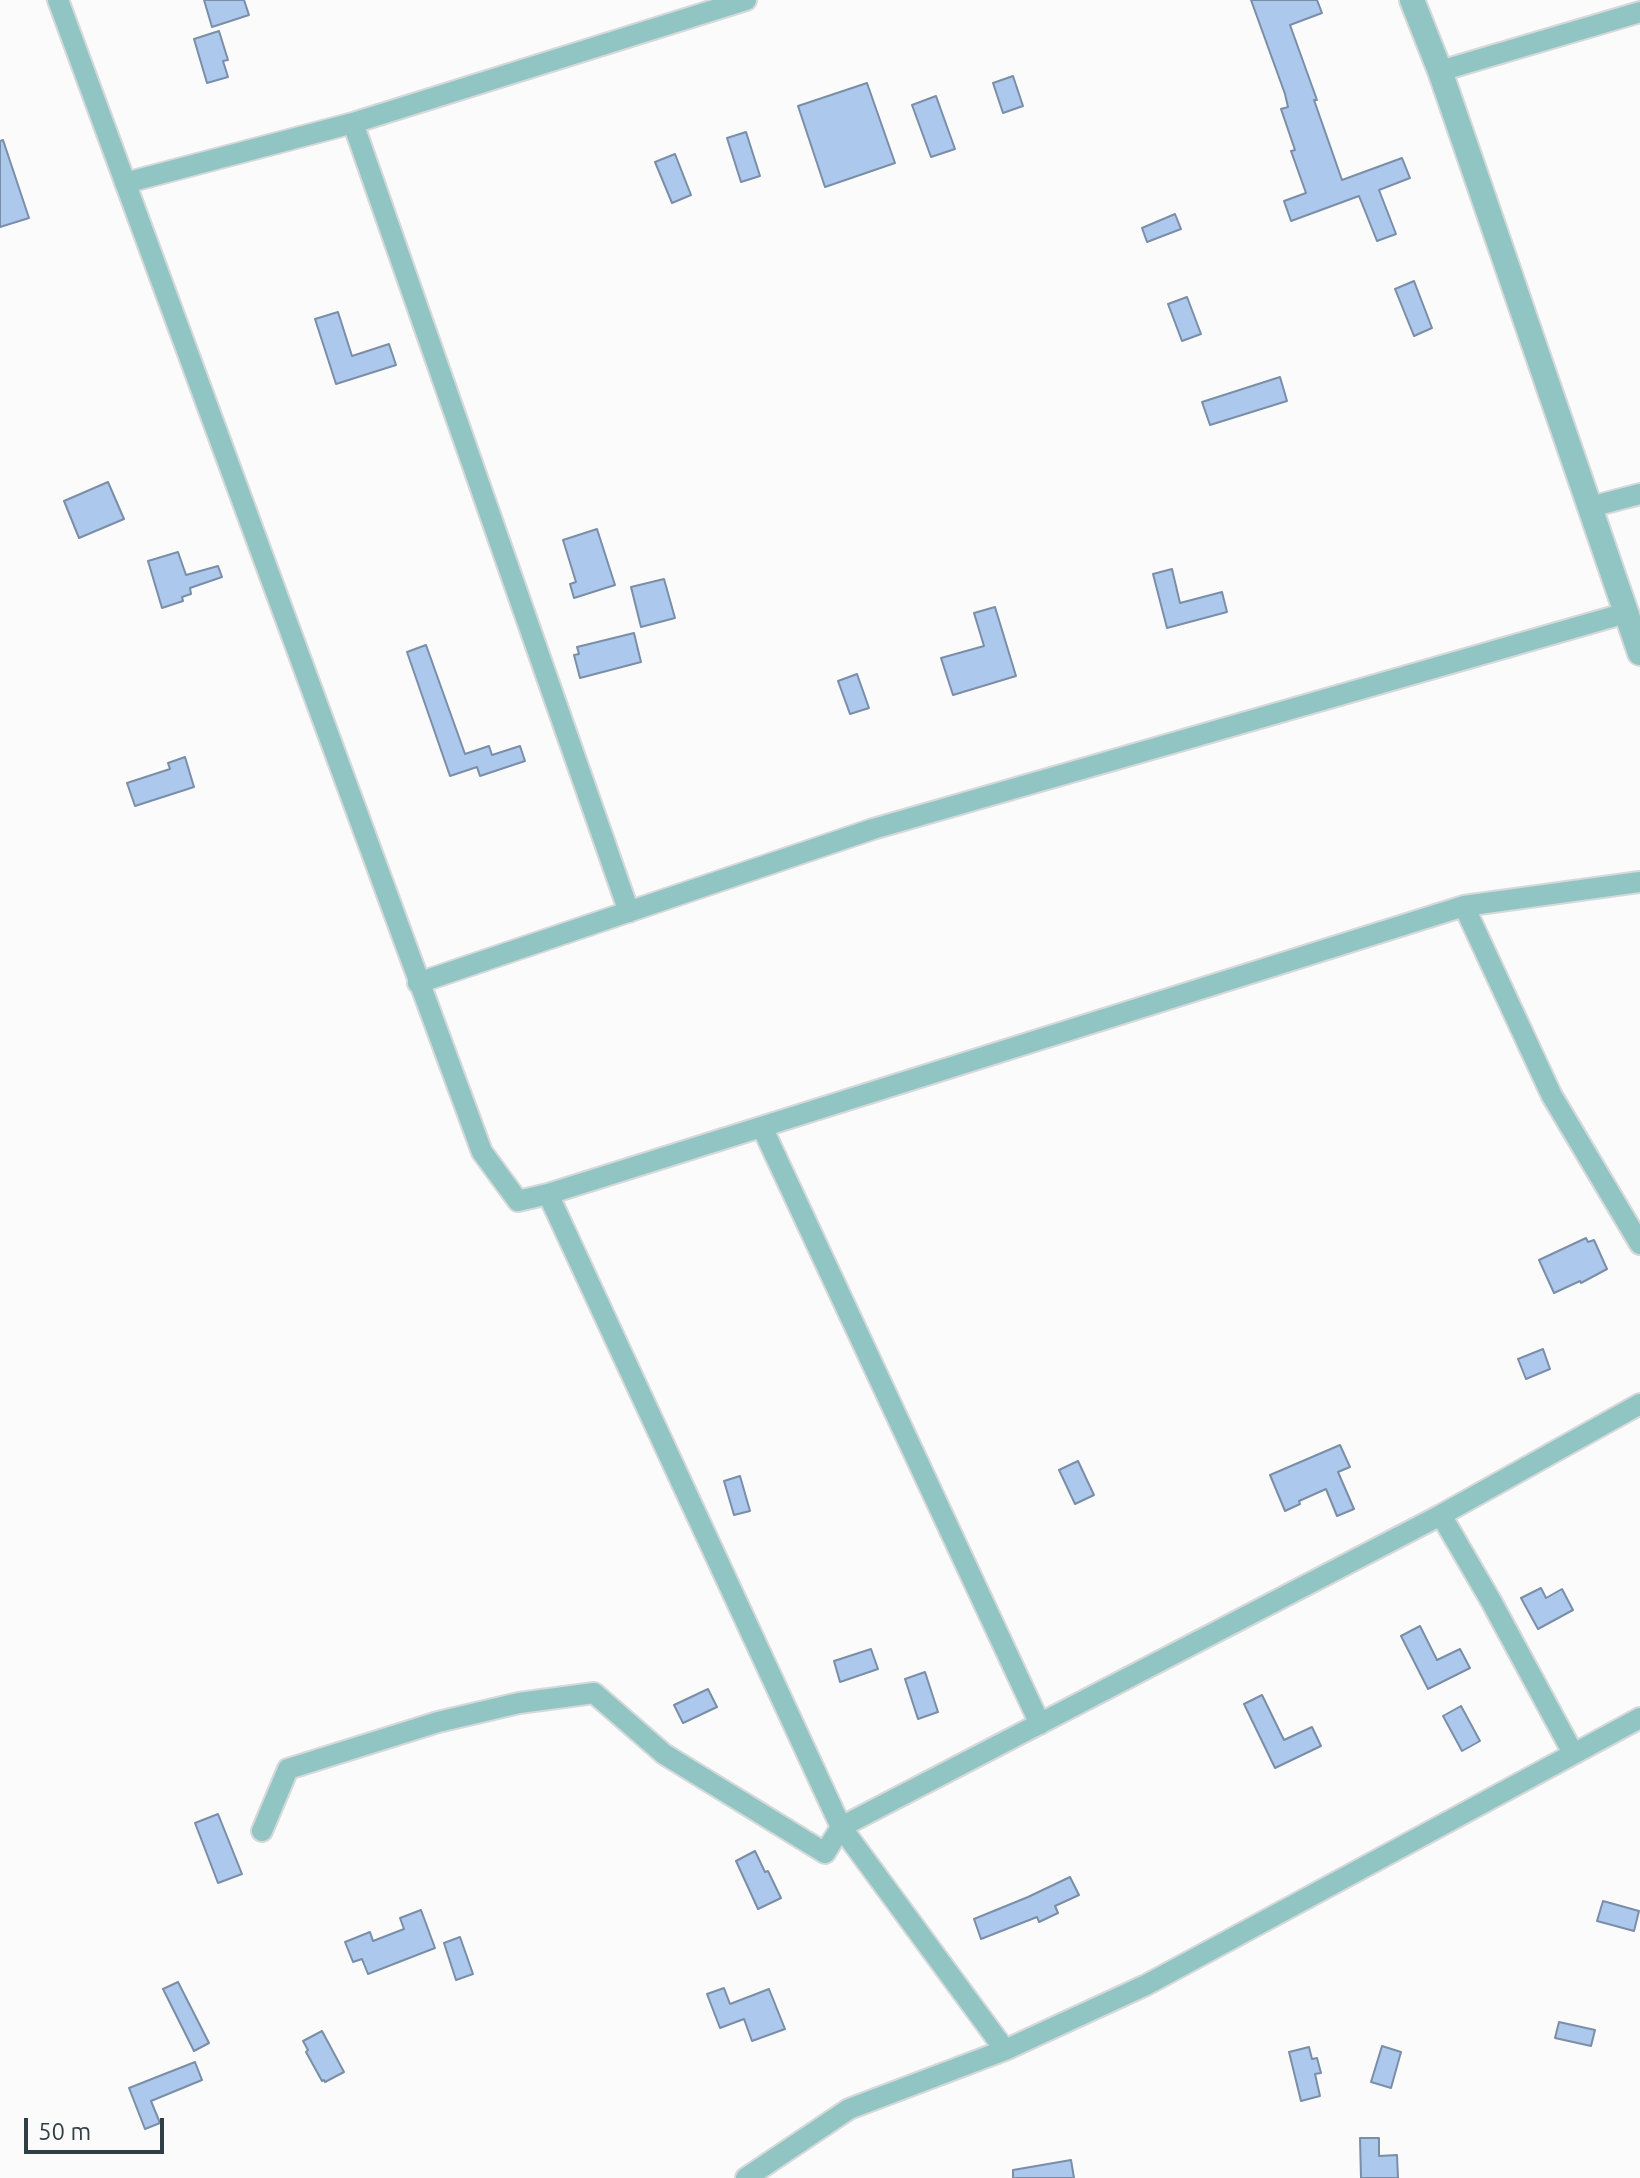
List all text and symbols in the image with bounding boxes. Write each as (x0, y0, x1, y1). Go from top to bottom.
scale bar (28, 2102, 168, 2152)
text: 50 m (38, 2118, 91, 2145)

